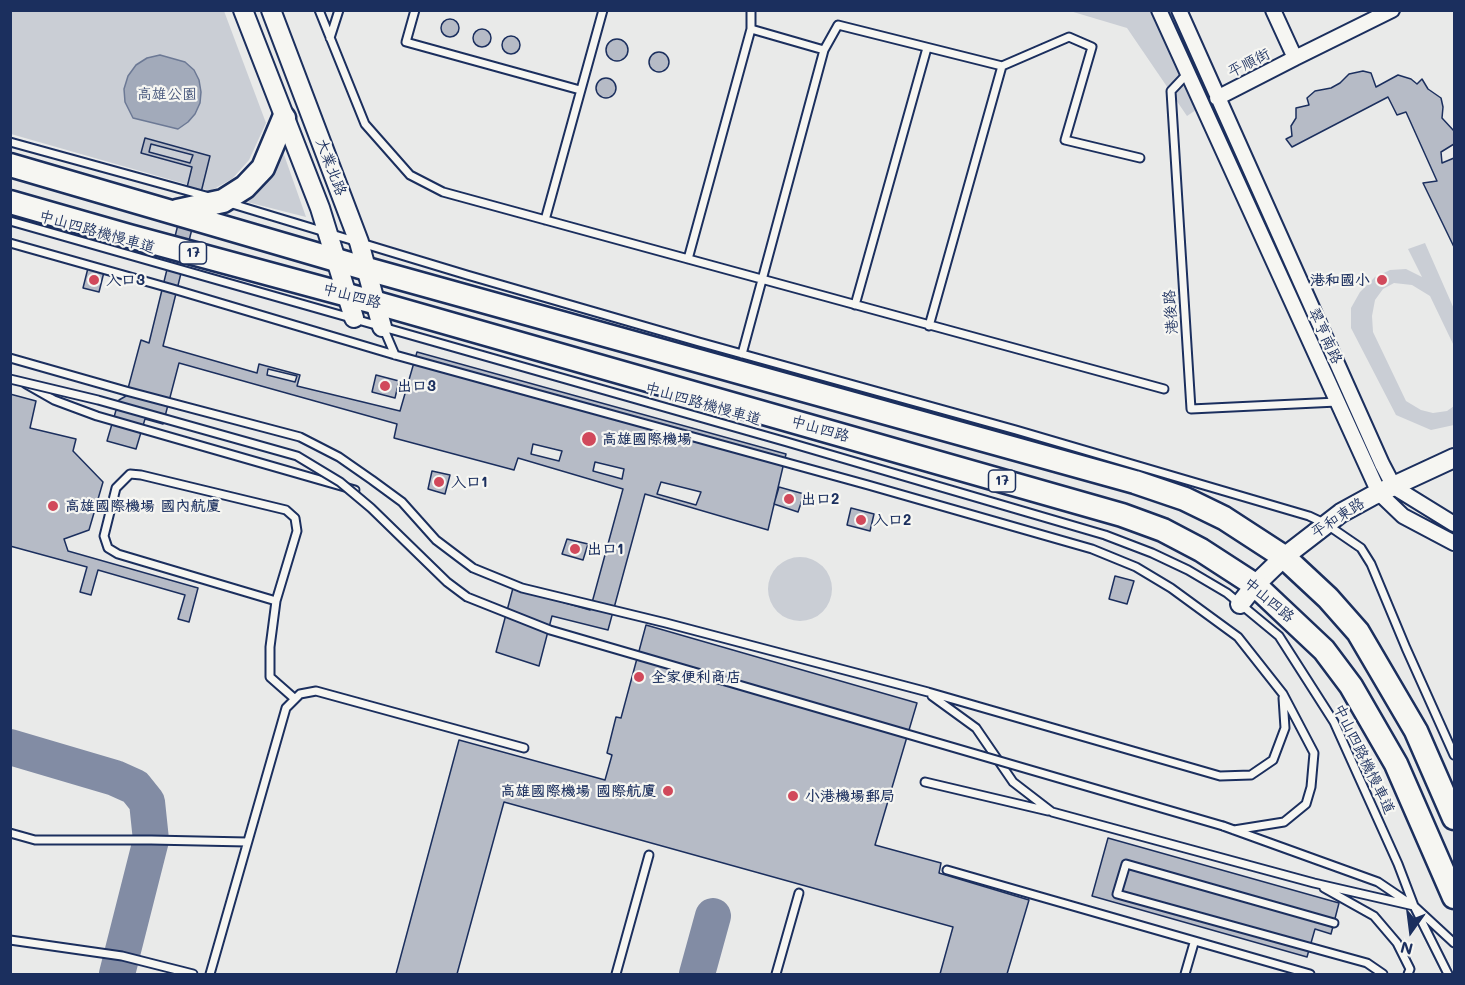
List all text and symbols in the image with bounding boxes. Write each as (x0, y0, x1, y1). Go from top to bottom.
street label: 平順街 (1225, 45, 1273, 81)
park label: 高雄公園 (137, 85, 197, 103)
street label: 大業北路 (312, 136, 350, 198)
street label: 中山四路機慢車道 (37, 207, 157, 257)
road number: 17 (180, 242, 206, 264)
place label: 入口3 (106, 271, 145, 289)
place label: 港和國小 (1310, 271, 1370, 289)
marker: 入口3 (87, 273, 101, 287)
marker: 港和國小 (1375, 273, 1389, 287)
street label: 中山四路 (321, 280, 383, 312)
street label: 港後路 (1160, 289, 1182, 335)
street label: 翠亨南路 (1304, 305, 1346, 367)
place label: 出口3 (397, 377, 436, 395)
marker: 出口3 (378, 379, 392, 393)
street label: 中山四路機慢車道 (643, 379, 763, 429)
street label: 中山四路 (789, 412, 851, 446)
marker: 高雄國際機場 (580, 430, 598, 448)
place label: 高雄國際機場 (602, 430, 692, 448)
road number: 17 (988, 470, 1016, 492)
place label: 入口1 (451, 473, 488, 491)
marker: 入口1 (432, 475, 446, 489)
place label: 出口2 (801, 490, 839, 508)
marker: 出口2 (782, 492, 796, 506)
street label: 平和東路 (1308, 494, 1368, 542)
place label: 高雄國際機場 國內航廈 (65, 497, 220, 515)
marker: 高雄國際機場 國內航廈 (46, 499, 60, 513)
place label: 入口2 (873, 511, 911, 529)
marker: 入口2 (854, 513, 868, 527)
place label: 出口1 (587, 540, 624, 558)
marker: 出口1 (568, 542, 582, 556)
street label: 中山四路 (1240, 574, 1298, 626)
place label: 全家便利商店 (651, 668, 741, 686)
marker: 全家便利商店 (632, 670, 646, 684)
street label: 中山四路機慢車道 (1330, 701, 1398, 817)
place label: 高雄國際機場 國際航廈 (501, 782, 656, 800)
marker: 高雄國際機場 國際航廈 (661, 784, 675, 798)
place label: 小港機場郵局 (805, 787, 895, 805)
marker: 小港機場郵局 (786, 789, 800, 803)
north arrow (1381, 901, 1441, 961)
text: N (1398, 937, 1415, 961)

